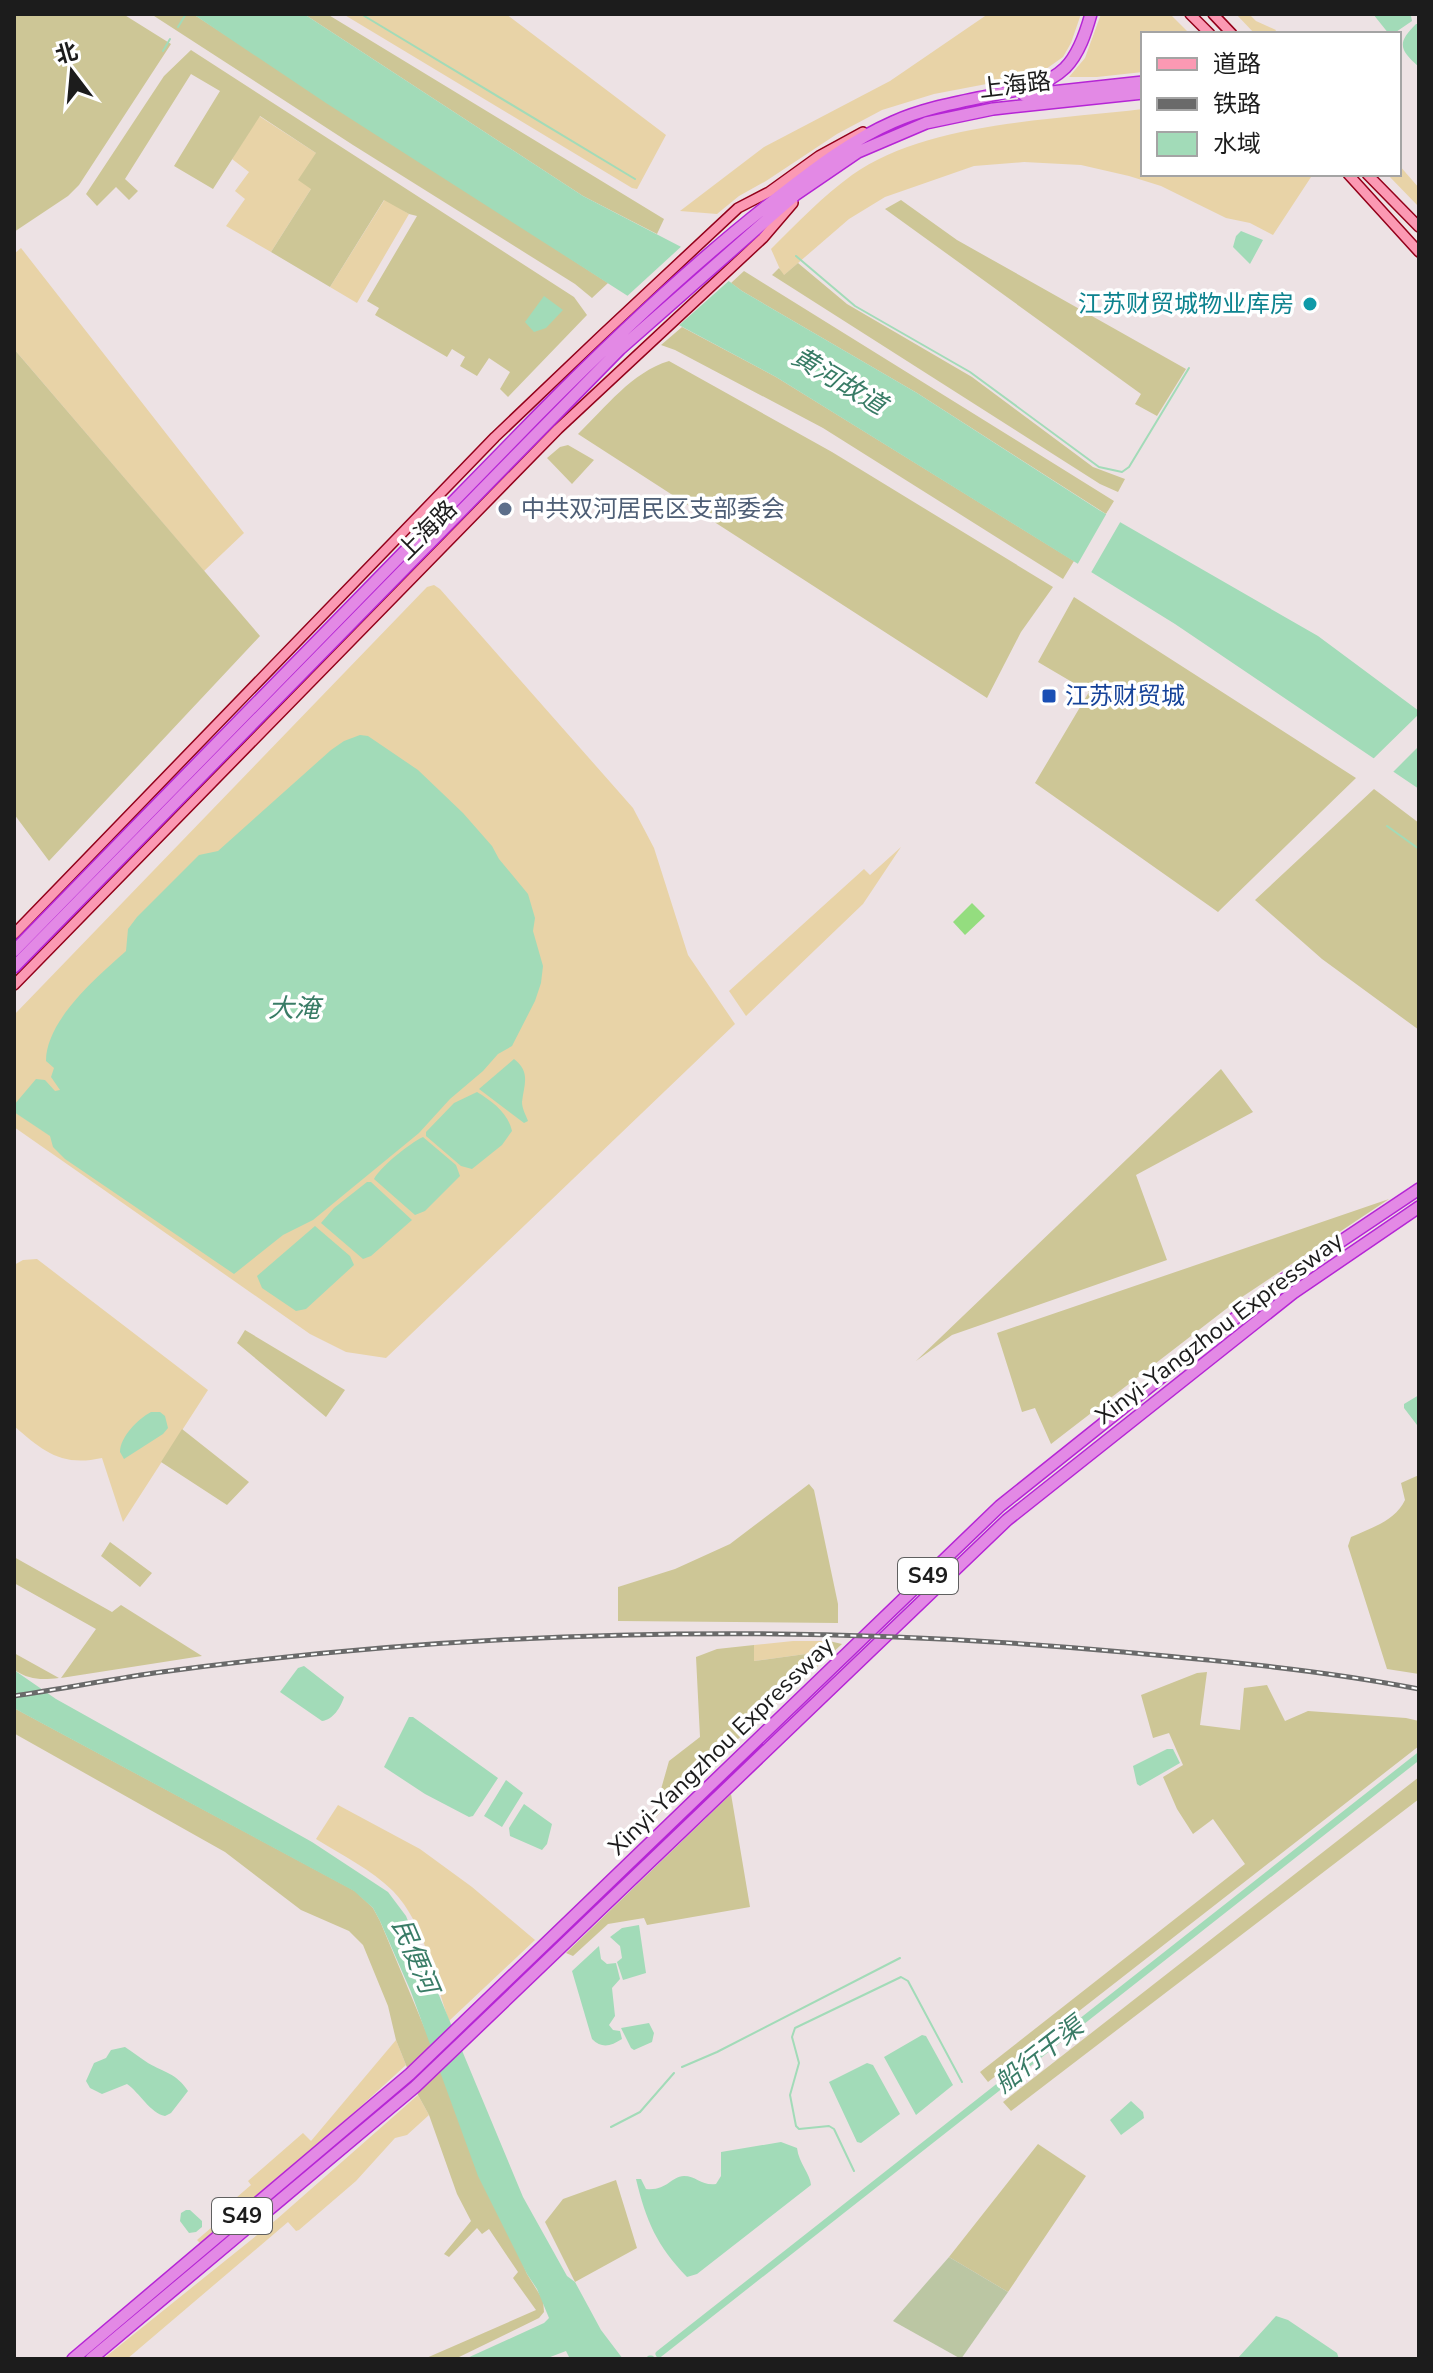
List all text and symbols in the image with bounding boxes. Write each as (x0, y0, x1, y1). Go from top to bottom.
north arrow (32, 32, 112, 112)
legend (1141, 32, 1401, 176)
text: 北 (52, 36, 81, 71)
text: 道路 (1213, 48, 1261, 80)
street label: 上海路 (977, 65, 1053, 105)
text: 铁路 (1213, 88, 1261, 120)
text: 水域 (1213, 128, 1261, 160)
place label: 江苏财贸城物业库房 (1078, 288, 1294, 320)
marker: 江苏财贸城物业库房 (1301, 295, 1319, 313)
water label: 黄河故道 (785, 339, 896, 425)
street label: 上海路 (390, 493, 464, 567)
place label: 中共双河居民区支部委会 (521, 493, 785, 525)
marker: 中共双河居民区支部委会 (496, 500, 514, 518)
place label: 江苏财贸城 (1065, 680, 1185, 712)
marker: 江苏财贸城 (1040, 687, 1058, 705)
water label: 大淹 (268, 991, 324, 1026)
street label: Xinyi-Yangzhou Expressway (1089, 1224, 1350, 1432)
road number: S49 (898, 1558, 958, 1594)
street label: Xinyi-Yangzhou Expressway (601, 1629, 841, 1862)
water label: 民便河 (384, 1913, 448, 2003)
water label: 船行干渠 (987, 2007, 1094, 2101)
road number: S49 (212, 2198, 272, 2234)

